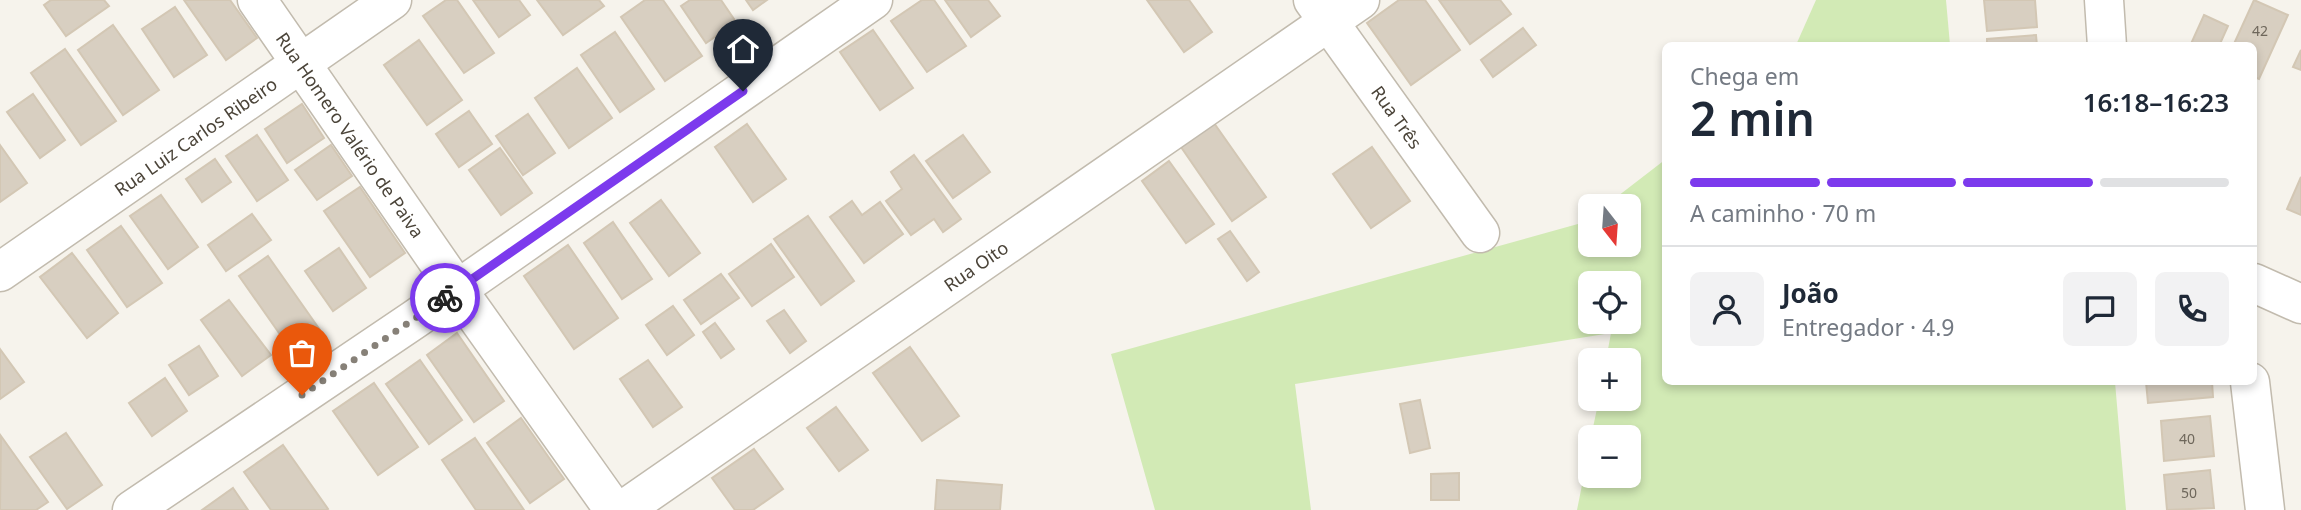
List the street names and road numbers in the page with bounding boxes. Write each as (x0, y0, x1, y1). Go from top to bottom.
street label: Rua Homero Valério de Paiva (271, 27, 430, 242)
street label: Rua Luiz Carlos Ribeiro (109, 71, 282, 201)
street label: Rua Três (1366, 81, 1428, 153)
street label: Rua Oito (939, 235, 1013, 297)

